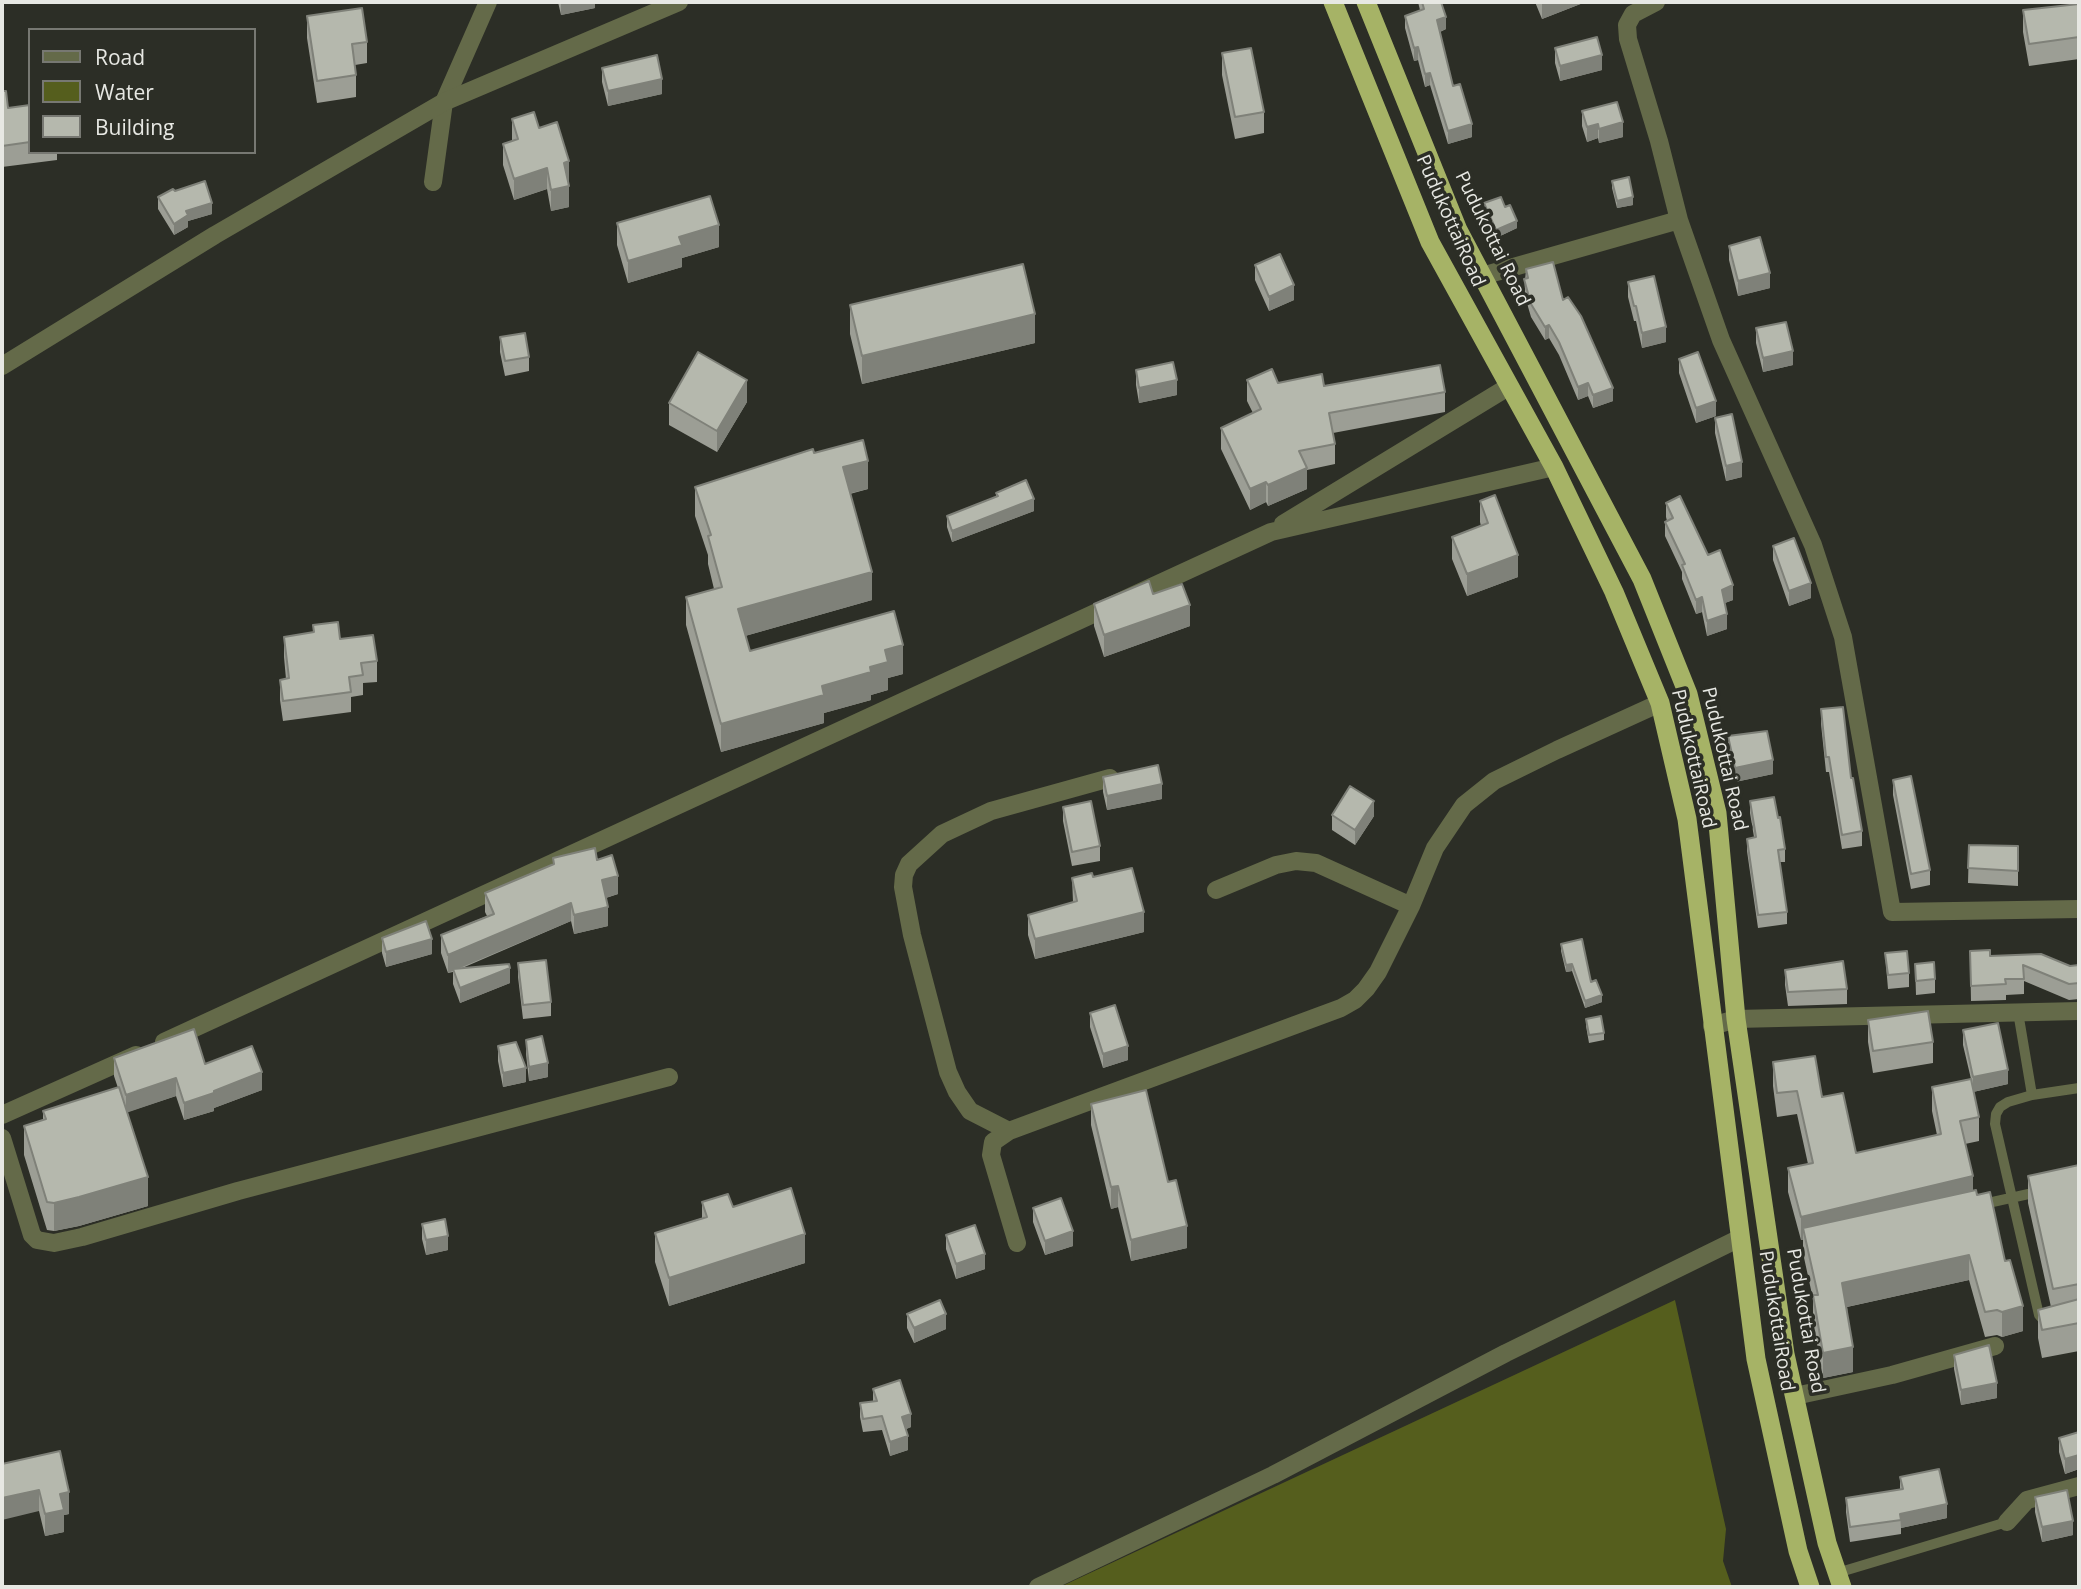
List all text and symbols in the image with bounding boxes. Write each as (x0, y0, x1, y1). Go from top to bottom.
legend (28, 28, 256, 154)
text: Road (95, 43, 145, 71)
text: Water (95, 78, 154, 106)
text: Building (95, 113, 174, 141)
street label: PudukottaiRoad (1411, 151, 1489, 291)
street label: Pudukottai Road (1450, 168, 1534, 310)
street label: Pudukottai Road (1696, 685, 1752, 833)
street label: PudukottaiRoad (1666, 687, 1720, 831)
street label: Pudukottai Road (1781, 1247, 1829, 1395)
street label: PudukottaiRoad (1754, 1249, 1798, 1393)

